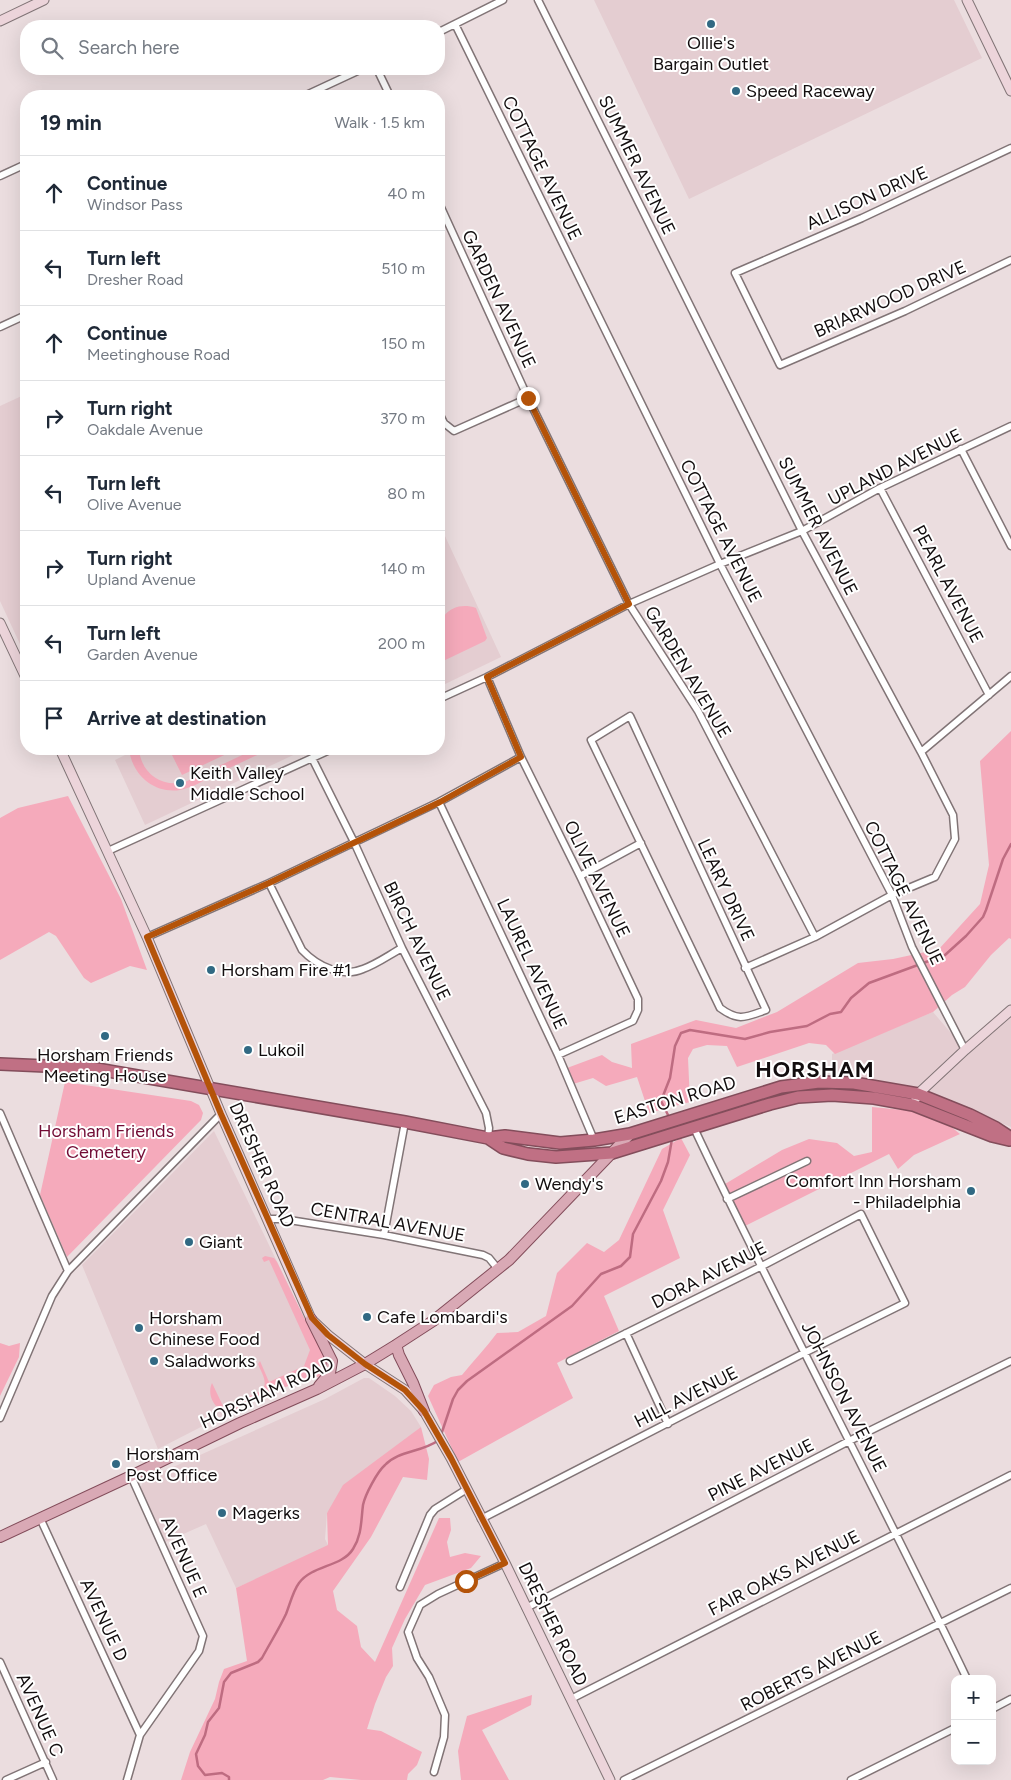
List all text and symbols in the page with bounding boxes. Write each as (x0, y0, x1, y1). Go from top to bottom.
marker: Ollie's Bargain Outlet (705, 18, 717, 30)
search box (20, 20, 445, 75)
place label: Ollie's Bargain Outlet (653, 32, 769, 75)
icon: search (38, 34, 66, 62)
text: Search here (78, 36, 180, 59)
place label: Speed Raceway (746, 80, 875, 102)
marker: Speed Raceway (730, 85, 742, 97)
street label: COTTAGE AVENUE (498, 92, 586, 244)
street label: SUMMER AVENUE (594, 92, 680, 238)
text: 19 min (40, 110, 102, 135)
text: Walk · 1.5 km (334, 113, 425, 132)
street label: ALLISON DRIVE (803, 161, 931, 235)
text: Continue (87, 172, 167, 195)
icon: ahead (40, 179, 68, 207)
text: 40 m (387, 184, 425, 203)
text: Windsor Pass (87, 195, 183, 214)
street label: GARDEN AVENUE (457, 226, 541, 372)
text: Turn left (87, 247, 161, 270)
icon: left (40, 254, 68, 282)
street label: BRIARWOOD DRIVE (810, 256, 970, 342)
text: 510 m (381, 259, 425, 278)
text: Dresher Road (87, 270, 183, 289)
text: Continue (87, 322, 167, 345)
icon: ahead (40, 329, 68, 357)
text: 150 m (381, 334, 425, 353)
text: Meetinghouse Road (87, 345, 230, 364)
route end (517, 387, 540, 410)
text: Turn right (87, 397, 173, 420)
icon: right (40, 404, 68, 432)
text: 370 m (380, 409, 425, 428)
text: Oakdale Avenue (87, 420, 203, 439)
street label: UPLAND AVENUE (824, 424, 966, 510)
street label: SUMMER AVENUE (774, 453, 862, 599)
street label: COTTAGE AVENUE (675, 456, 767, 606)
text: Turn left (87, 472, 161, 495)
icon: left (40, 479, 68, 507)
text: 80 m (387, 484, 425, 503)
text: Olive Avenue (87, 495, 182, 514)
street label: PEARL AVENUE (908, 521, 988, 647)
text: Turn right (87, 547, 173, 570)
icon: right (40, 554, 68, 582)
text: 140 m (381, 559, 425, 578)
text: Upland Avenue (87, 570, 196, 589)
street label: GARDEN AVENUE (640, 602, 736, 742)
text: Turn left (87, 622, 161, 645)
icon: left (40, 629, 68, 657)
text: 200 m (378, 634, 425, 653)
text: Garden Avenue (87, 645, 198, 664)
icon: arrive (40, 704, 68, 732)
text: Arrive at destination (87, 707, 266, 730)
place label: Keith Valley Middle School (190, 762, 304, 805)
marker: Keith Valley Middle School (174, 777, 186, 789)
street label: OLIVE AVENUE (559, 817, 635, 941)
street label: COTTAGE AVENUE (860, 817, 948, 969)
street label: LEARY DRIVE (693, 835, 759, 945)
street label: BIRCH AVENUE (379, 878, 455, 1004)
street label: LAUREL AVENUE (492, 895, 572, 1033)
place label: Horsham Fire #1 (221, 959, 351, 981)
marker: Horsham Fire #1 (205, 964, 217, 976)
marker: Horsham Friends Meeting House (99, 1030, 111, 1042)
place label: Lukoil (258, 1039, 305, 1061)
place label: Horsham Friends Meeting House (37, 1044, 173, 1087)
marker: Lukoil (242, 1044, 254, 1056)
district label: HORSHAM (755, 1056, 875, 1083)
street label: EASTON ROAD (612, 1071, 738, 1129)
street label: DRESHER ROAD (224, 1099, 300, 1231)
park label: Horsham Friends Cemetery (38, 1120, 174, 1163)
place label: Comfort Inn Horsham - Philadelphia (786, 1170, 961, 1213)
place label: Wendy's (535, 1173, 603, 1195)
marker: Wendy's (519, 1178, 531, 1190)
marker: Comfort Inn Horsham - Philadelphia (965, 1185, 977, 1197)
street label: CENTRAL AVENUE (309, 1198, 467, 1246)
place label: Giant (199, 1231, 243, 1253)
marker: Giant (183, 1236, 195, 1248)
street label: DORA AVENUE (648, 1237, 770, 1313)
place label: Cafe Lombardi's (377, 1306, 508, 1328)
place label: Horsham Chinese Food (149, 1307, 260, 1350)
marker: Cafe Lombardi's (361, 1311, 373, 1323)
street label: JOHNSON AVENUE (797, 1318, 891, 1476)
marker: Horsham Chinese Food (133, 1322, 145, 1334)
place label: Saladworks (164, 1350, 255, 1372)
street label: HORSHAM ROAD (197, 1352, 337, 1434)
marker: Saladworks (148, 1355, 160, 1367)
street label: HILL AVENUE (630, 1361, 742, 1433)
street label: PINE AVENUE (704, 1434, 818, 1506)
place label: Horsham Post Office (126, 1443, 217, 1486)
marker: Horsham Post Office (110, 1458, 122, 1470)
place label: Magerks (232, 1502, 300, 1524)
marker: Magerks (216, 1507, 228, 1519)
street label: AVENUE E (156, 1513, 212, 1601)
street label: FAIR OAKS AVENUE (705, 1525, 863, 1621)
street label: DRESHER ROAD (514, 1558, 592, 1690)
route start (455, 1570, 478, 1593)
street label: AVENUE D (75, 1575, 133, 1665)
street label: ROBERTS AVENUE (737, 1626, 885, 1716)
street label: AVENUE C (12, 1670, 68, 1760)
map controls (951, 1675, 996, 1765)
button: + (951, 1675, 996, 1720)
button: − (951, 1720, 996, 1765)

